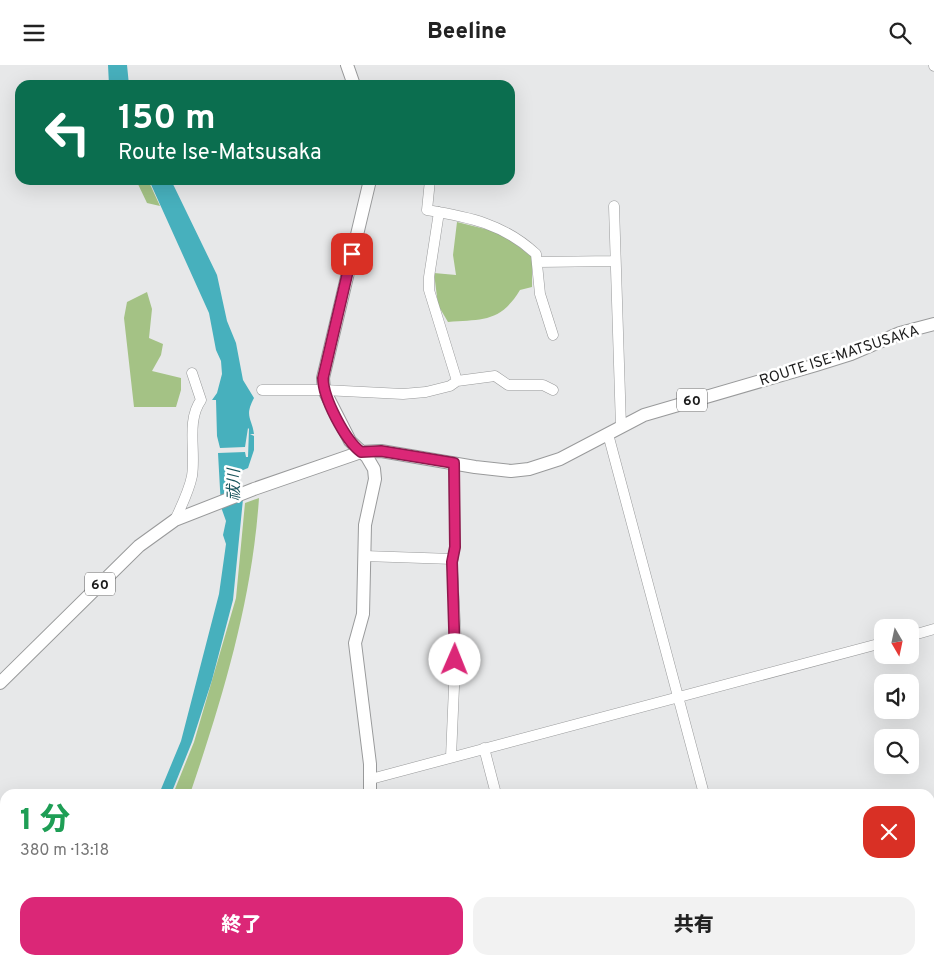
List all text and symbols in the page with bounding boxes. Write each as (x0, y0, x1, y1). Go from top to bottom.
icon: menu (20, 19, 48, 47)
text: Beeline (427, 19, 507, 46)
icon: search (886, 19, 914, 47)
text: 150 m (118, 97, 216, 141)
icon: left (35, 100, 100, 165)
text: Route Ise-Matsusaka (118, 140, 322, 167)
pin (331, 233, 373, 275)
icon: arrive (338, 240, 366, 268)
street label: ROUTE ISE-MATSUSAKA (757, 322, 922, 391)
road number: 60 (677, 389, 707, 411)
water label: 祓川 (225, 467, 245, 501)
road number: 60 (85, 573, 115, 595)
north arrow (874, 619, 919, 664)
map controls (874, 619, 919, 774)
position arrow (428, 633, 480, 685)
button: sound (874, 674, 919, 719)
button: search (874, 729, 919, 774)
text: 1 分 (20, 803, 70, 840)
button: close (863, 806, 915, 858)
text: 380 m · 13:18 (20, 841, 109, 861)
button: 終了 (20, 897, 463, 955)
button: 共有 (473, 897, 915, 955)

